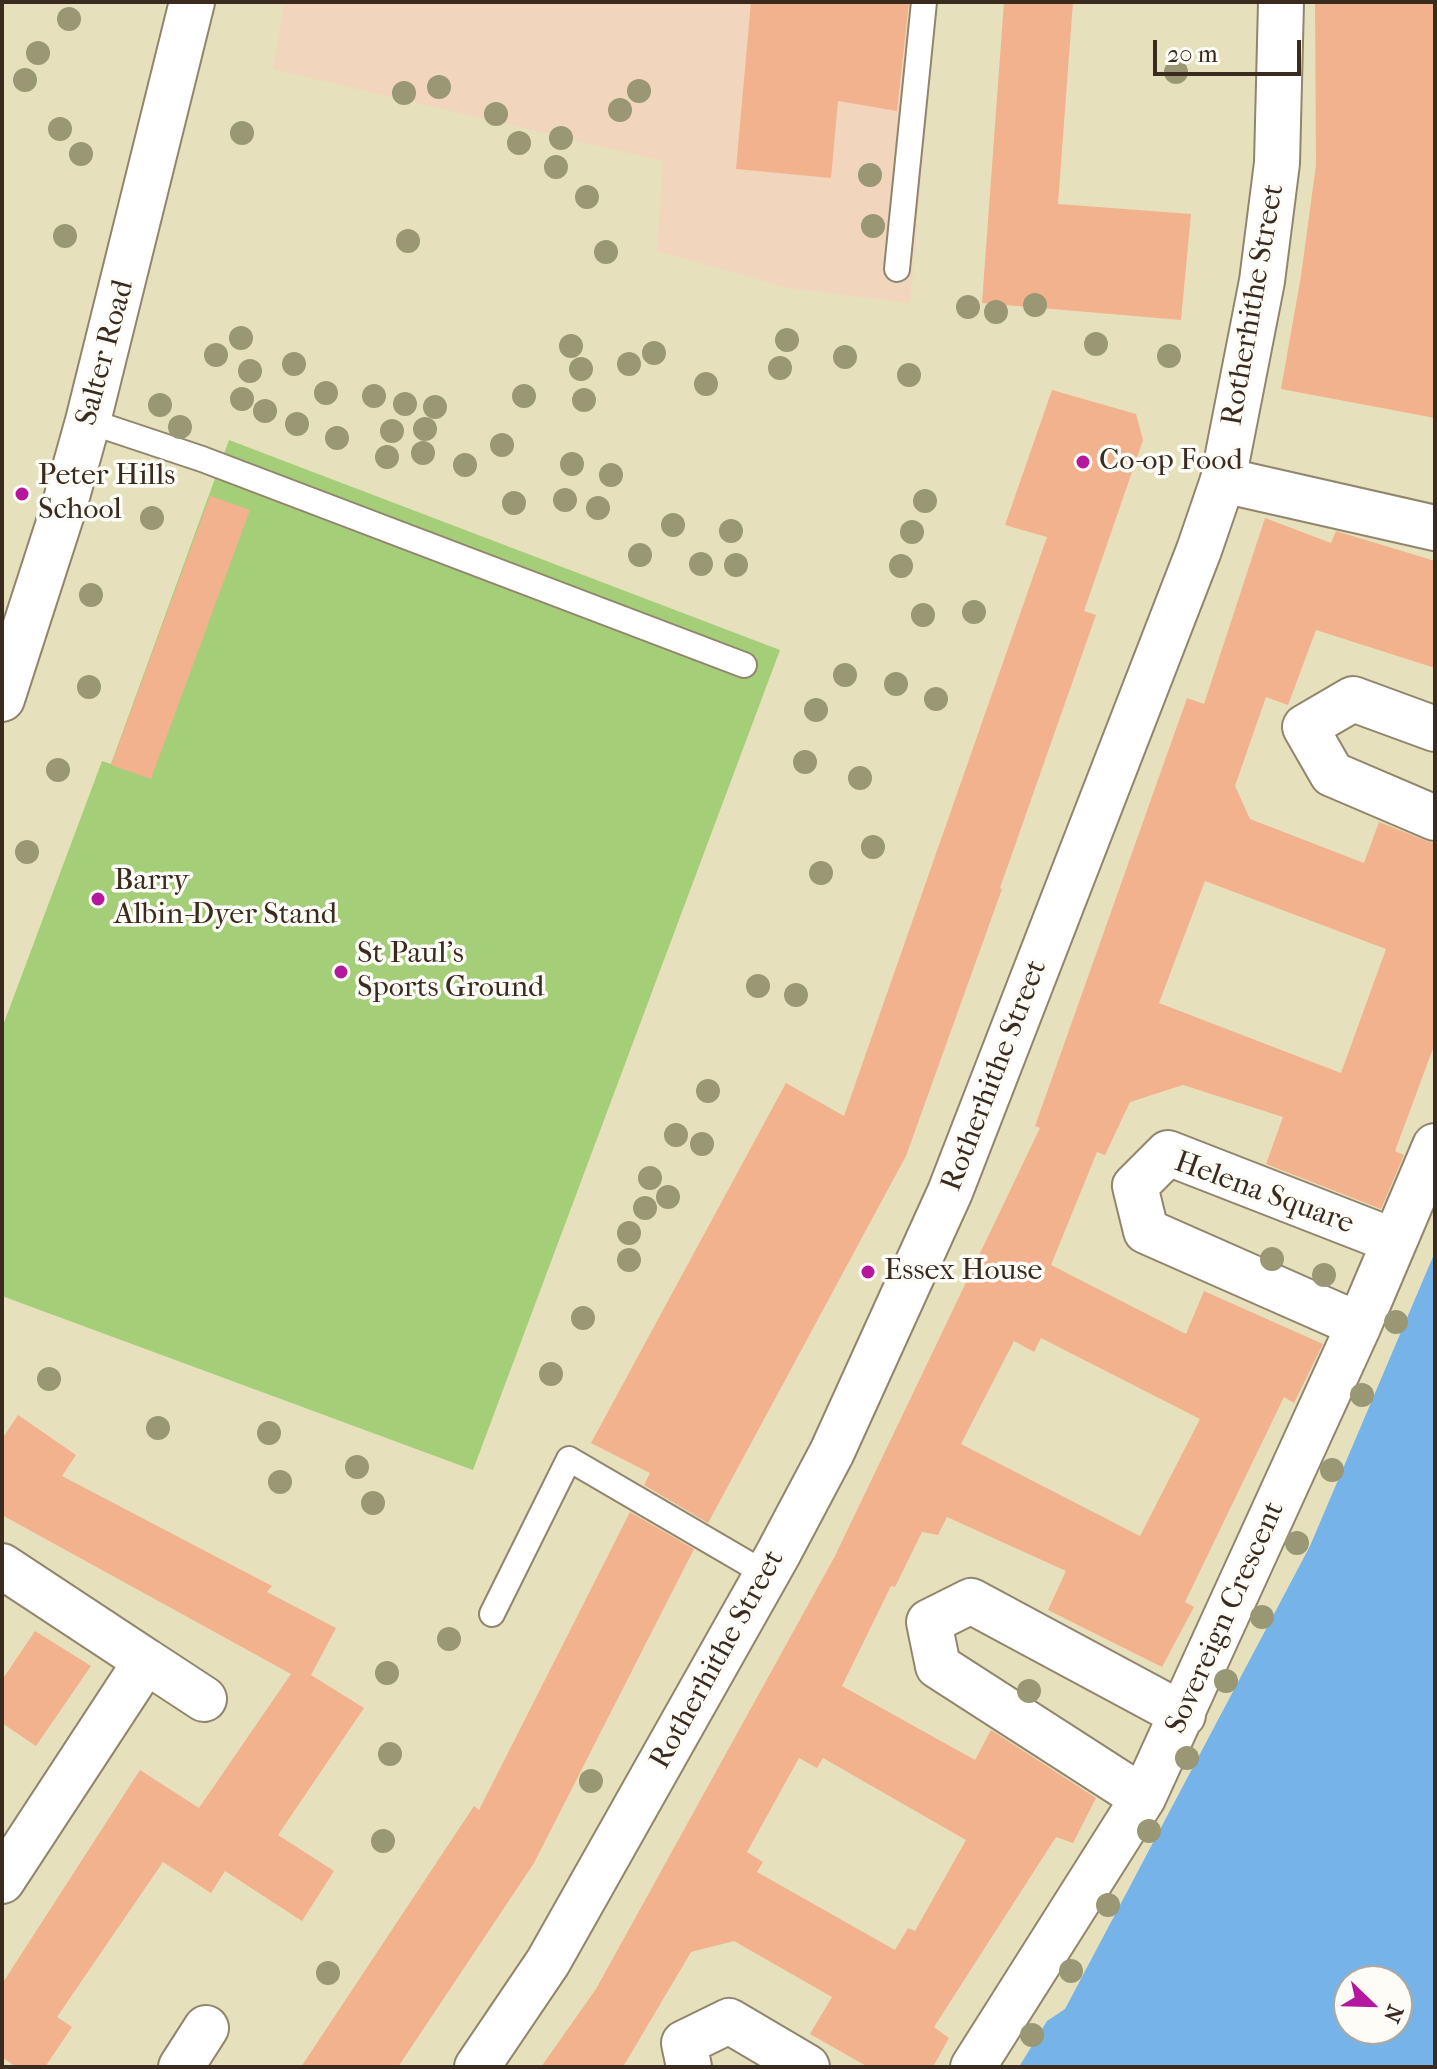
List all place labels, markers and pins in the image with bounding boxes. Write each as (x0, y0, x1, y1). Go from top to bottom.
place label: Co-op Food (1099, 444, 1243, 480)
marker: Co-op Food (1074, 453, 1092, 471)
place label: Peter Hills School (38, 459, 175, 530)
marker: Peter Hills School (13, 485, 31, 503)
place label: Barry Albin-Dyer Stand (114, 864, 337, 934)
marker: Barry Albin-Dyer Stand (89, 890, 107, 908)
place label: St Paul's Sports Ground (357, 937, 544, 1008)
marker: St Paul's Sports Ground (332, 963, 350, 981)
place label: Essex House (884, 1254, 1042, 1290)
marker: Essex House (859, 1263, 877, 1281)

